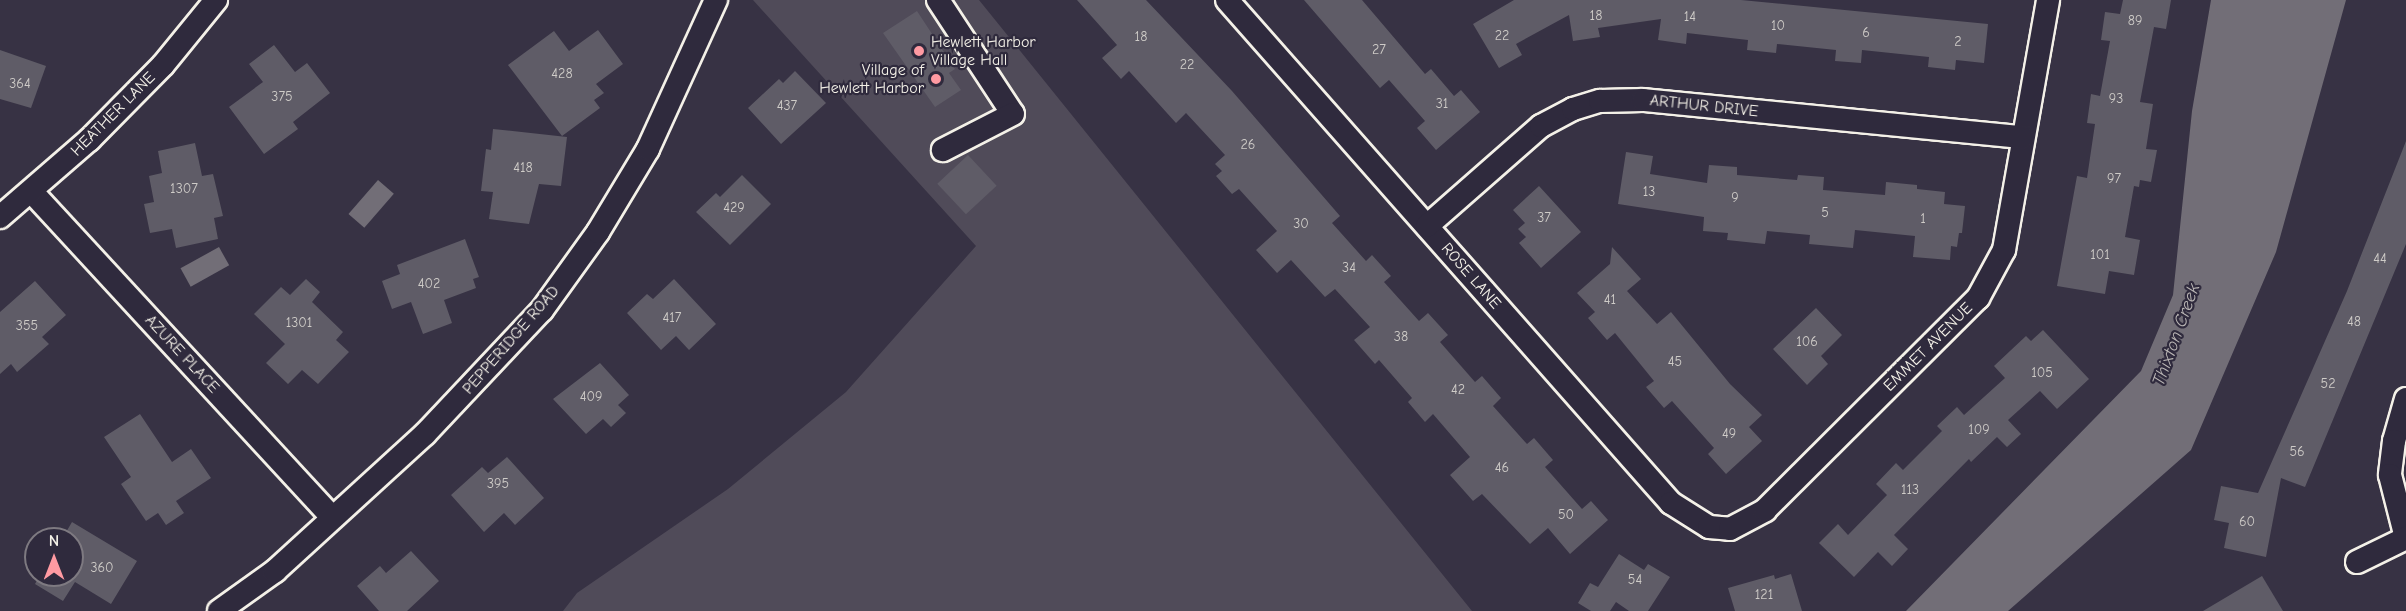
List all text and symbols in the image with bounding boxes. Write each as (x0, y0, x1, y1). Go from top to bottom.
house number: 18 (1590, 8, 1602, 24)
house number: 14 (1684, 9, 1696, 25)
house number: 89 (2128, 13, 2142, 29)
house number: 10 (1771, 18, 1785, 34)
house number: 6 (1862, 25, 1870, 41)
house number: 22 (1495, 28, 1509, 44)
house number: 18 (1135, 29, 1147, 45)
place label: Hewlett Harbor Village Hall (931, 32, 1036, 70)
house number: 2 (1954, 34, 1962, 50)
house number: 27 (1372, 42, 1386, 58)
marker: Hewlett Harbor Village Hall (912, 44, 926, 58)
house number: 22 (1180, 57, 1194, 73)
place label: Village of Hewlett Harbor (819, 60, 924, 98)
house number: 428 (551, 66, 573, 82)
street label: HEATHER LANE (67, 68, 159, 160)
marker: Village of Hewlett Harbor (929, 72, 943, 86)
house number: 364 (9, 76, 31, 92)
house number: 375 (271, 89, 293, 105)
street label: ARTHUR DRIVE (1649, 91, 1759, 121)
house number: 93 (2109, 91, 2123, 107)
house number: 31 (1436, 96, 1448, 112)
house number: 437 (777, 98, 797, 114)
house number: 26 (1241, 137, 1255, 153)
house number: 418 (513, 160, 533, 176)
house number: 97 (2107, 171, 2121, 187)
house number: 1307 (170, 181, 198, 197)
house number: 13 (1643, 184, 1655, 200)
house number: 9 (1731, 190, 1739, 206)
house number: 429 (723, 200, 745, 216)
house number: 5 (1821, 205, 1829, 221)
house number: 37 (1537, 210, 1551, 226)
house number: 1 (1920, 211, 1926, 227)
house number: 30 (1293, 216, 1309, 232)
street label: ROSE LANE (1437, 239, 1505, 313)
house number: 101 (2090, 247, 2110, 263)
house number: 44 (2373, 251, 2387, 267)
house number: 34 (1342, 260, 1356, 276)
house number: 402 (418, 276, 440, 292)
water label: Thixton Creek (2149, 281, 2205, 389)
street label: PEPPERIDGE ROAD (459, 282, 563, 398)
house number: 41 (1604, 292, 1616, 308)
street label: EMMET AVENUE (1880, 299, 1976, 395)
house number: 417 (663, 310, 681, 326)
street label: AZURE PLACE (141, 311, 223, 397)
house number: 48 (2347, 314, 2361, 330)
house number: 1301 (286, 315, 312, 331)
house number: 355 (16, 318, 38, 334)
house number: 38 (1394, 329, 1408, 345)
house number: 106 (1796, 334, 1818, 350)
house number: 45 (1668, 354, 1682, 370)
house number: 105 (2031, 365, 2053, 381)
house number: 52 (2321, 376, 2335, 392)
house number: 42 (1451, 382, 1465, 398)
house number: 409 (580, 389, 602, 405)
house number: 109 (1968, 422, 1990, 438)
house number: 49 (1722, 426, 1736, 442)
house number: 56 (2289, 444, 2305, 460)
house number: 46 (1495, 460, 1509, 476)
house number: 395 (487, 476, 509, 492)
house number: 113 (1901, 482, 1919, 498)
house number: 50 (1558, 507, 1574, 523)
house number: 60 (2239, 514, 2255, 530)
north arrow (24, 527, 84, 587)
text: N (49, 532, 59, 550)
house number: 360 (90, 560, 114, 576)
house number: 54 (1628, 572, 1642, 588)
house number: 121 (1755, 587, 1773, 603)

